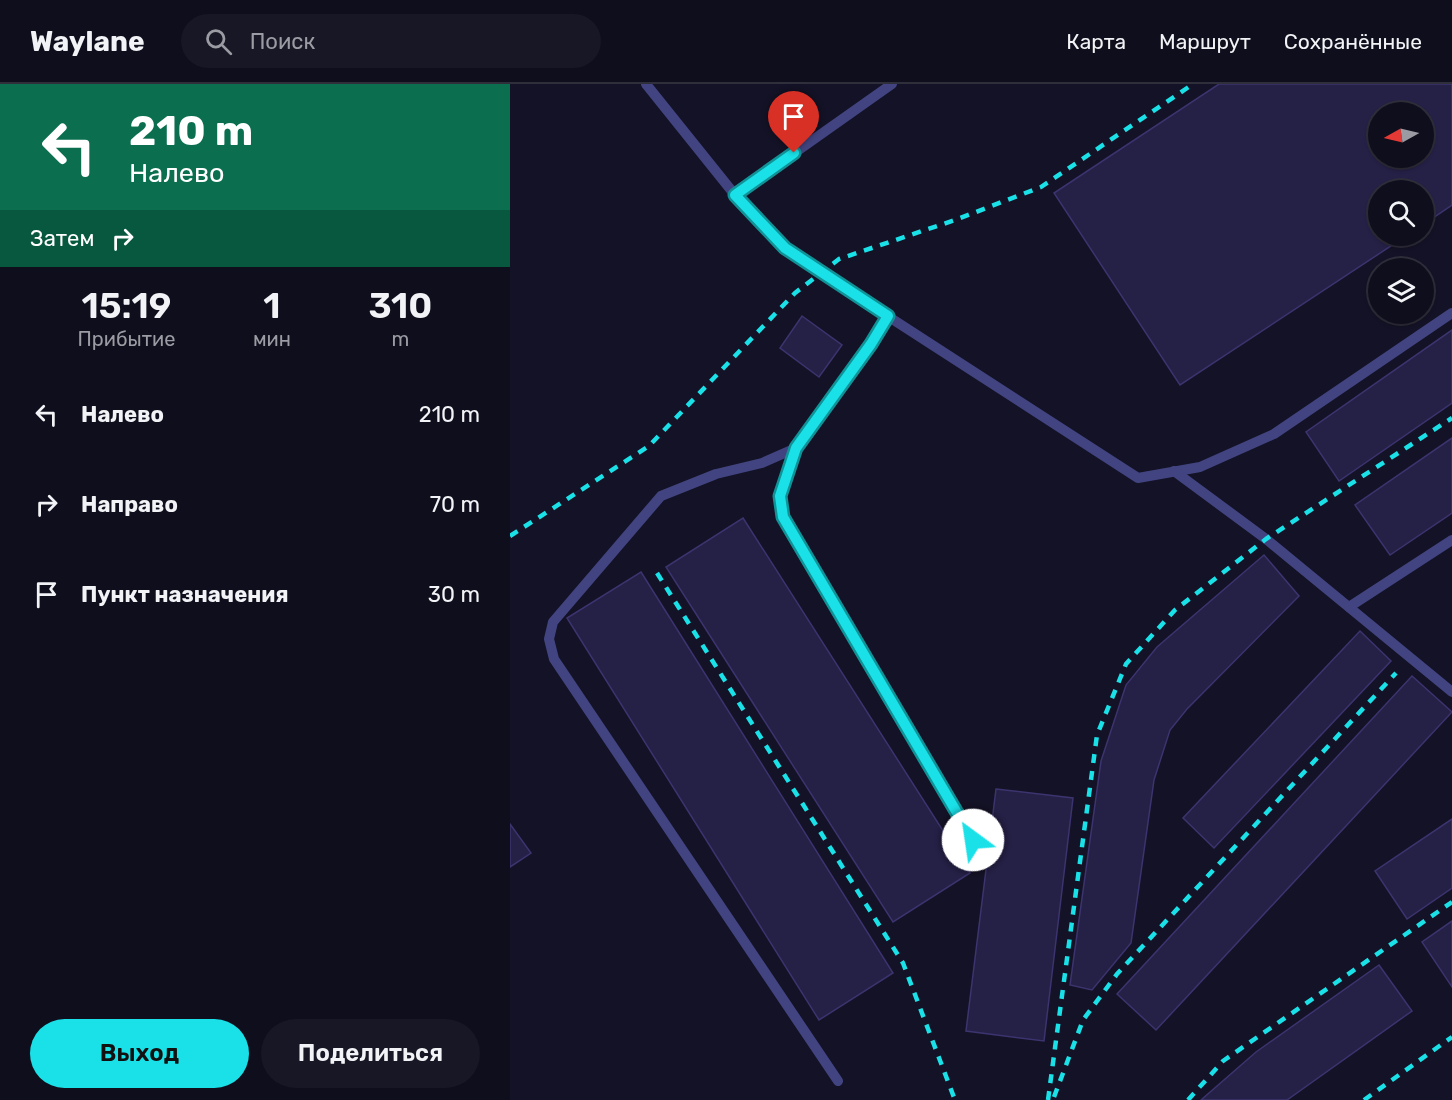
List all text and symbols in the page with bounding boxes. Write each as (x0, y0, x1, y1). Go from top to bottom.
search box (181, 14, 601, 68)
text: Waylane (30, 25, 145, 58)
icon: search (202, 25, 235, 58)
text: Поиск (250, 28, 315, 55)
text: Карта (1066, 29, 1126, 54)
text: Маршрут (1159, 29, 1251, 54)
text: Сохранённые (1284, 29, 1422, 54)
pin (768, 91, 819, 153)
icon: arrive (777, 100, 810, 133)
north arrow (1368, 102, 1434, 168)
map controls (1368, 102, 1434, 324)
text: 210 m (129, 106, 253, 156)
icon: left (30, 108, 108, 186)
text: Налево (129, 157, 225, 189)
button: search (1368, 180, 1434, 246)
icon: right (106, 222, 139, 255)
text: Затем (30, 225, 94, 252)
button: layers (1368, 258, 1434, 324)
text: 15:19 (81, 284, 171, 327)
text: 1 (263, 284, 281, 327)
text: 310 (368, 284, 432, 327)
text: Прибытие (78, 327, 175, 351)
text: мин (253, 327, 291, 351)
text: m (392, 327, 409, 351)
icon: left (30, 398, 63, 431)
text: Налево (81, 401, 164, 428)
text: 210 m (419, 401, 480, 428)
icon: right (30, 488, 63, 521)
text: Направо (81, 491, 178, 518)
text: 70 m (430, 491, 480, 518)
icon: arrive (30, 578, 63, 611)
text: Пункт назначения (81, 581, 289, 608)
text: 30 m (428, 581, 480, 608)
position arrow (941, 808, 1005, 872)
button: Выход (30, 1019, 249, 1088)
button: Поделиться (261, 1019, 480, 1088)

